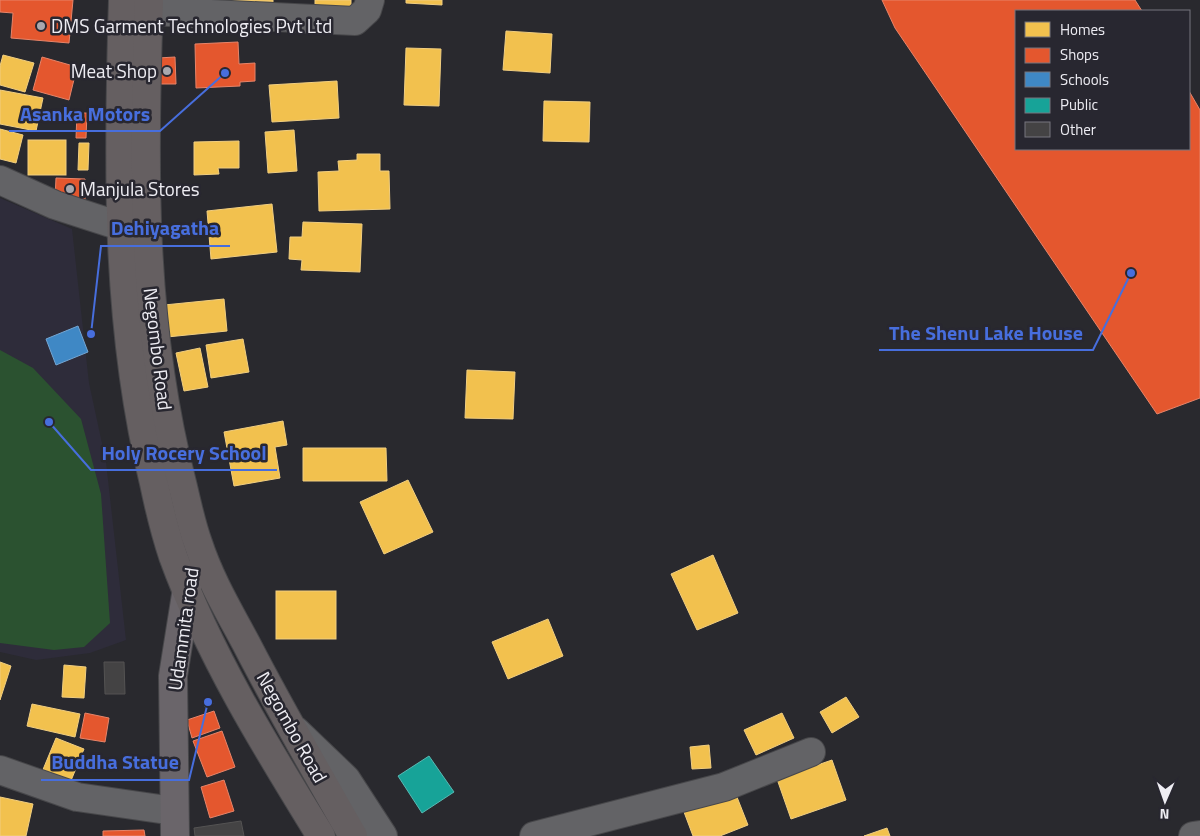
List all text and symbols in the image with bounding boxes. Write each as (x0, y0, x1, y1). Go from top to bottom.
legend (1015, 10, 1190, 150)
place label: DMS Garment Technologies Pvt Ltd (51, 11, 332, 40)
text: Homes (1060, 18, 1105, 41)
marker: DMS Garment Technologies Pvt Ltd (35, 20, 47, 32)
text: Shops (1060, 43, 1099, 66)
place label: Meat Shop (71, 56, 157, 85)
marker: Meat Shop (161, 65, 173, 77)
text: Schools (1060, 68, 1109, 91)
text: Public (1060, 93, 1098, 116)
callout: Asanka Motors (9, 96, 160, 131)
text: Asanka Motors (20, 98, 150, 129)
text: Other (1060, 118, 1096, 141)
place label: Manjula Stores (80, 174, 200, 203)
marker: Manjula Stores (64, 183, 76, 195)
callout: Dehiyagatha (101, 211, 230, 246)
text: Dehiyagatha (111, 212, 219, 243)
street label: Negombo Road (137, 286, 180, 412)
callout: The Shenu Lake House (879, 315, 1093, 350)
text: The Shenu Lake House (889, 317, 1083, 348)
callout: Holy Rocery School (91, 435, 277, 470)
text: Holy Rocery School (101, 437, 267, 468)
street label: Udammita road (160, 566, 205, 692)
street label: Negombo Road (250, 666, 335, 788)
callout: Buddha Statue (41, 745, 189, 780)
text: Buddha Statue (51, 746, 179, 777)
north arrow (1140, 776, 1190, 826)
text: N (1159, 804, 1170, 825)

